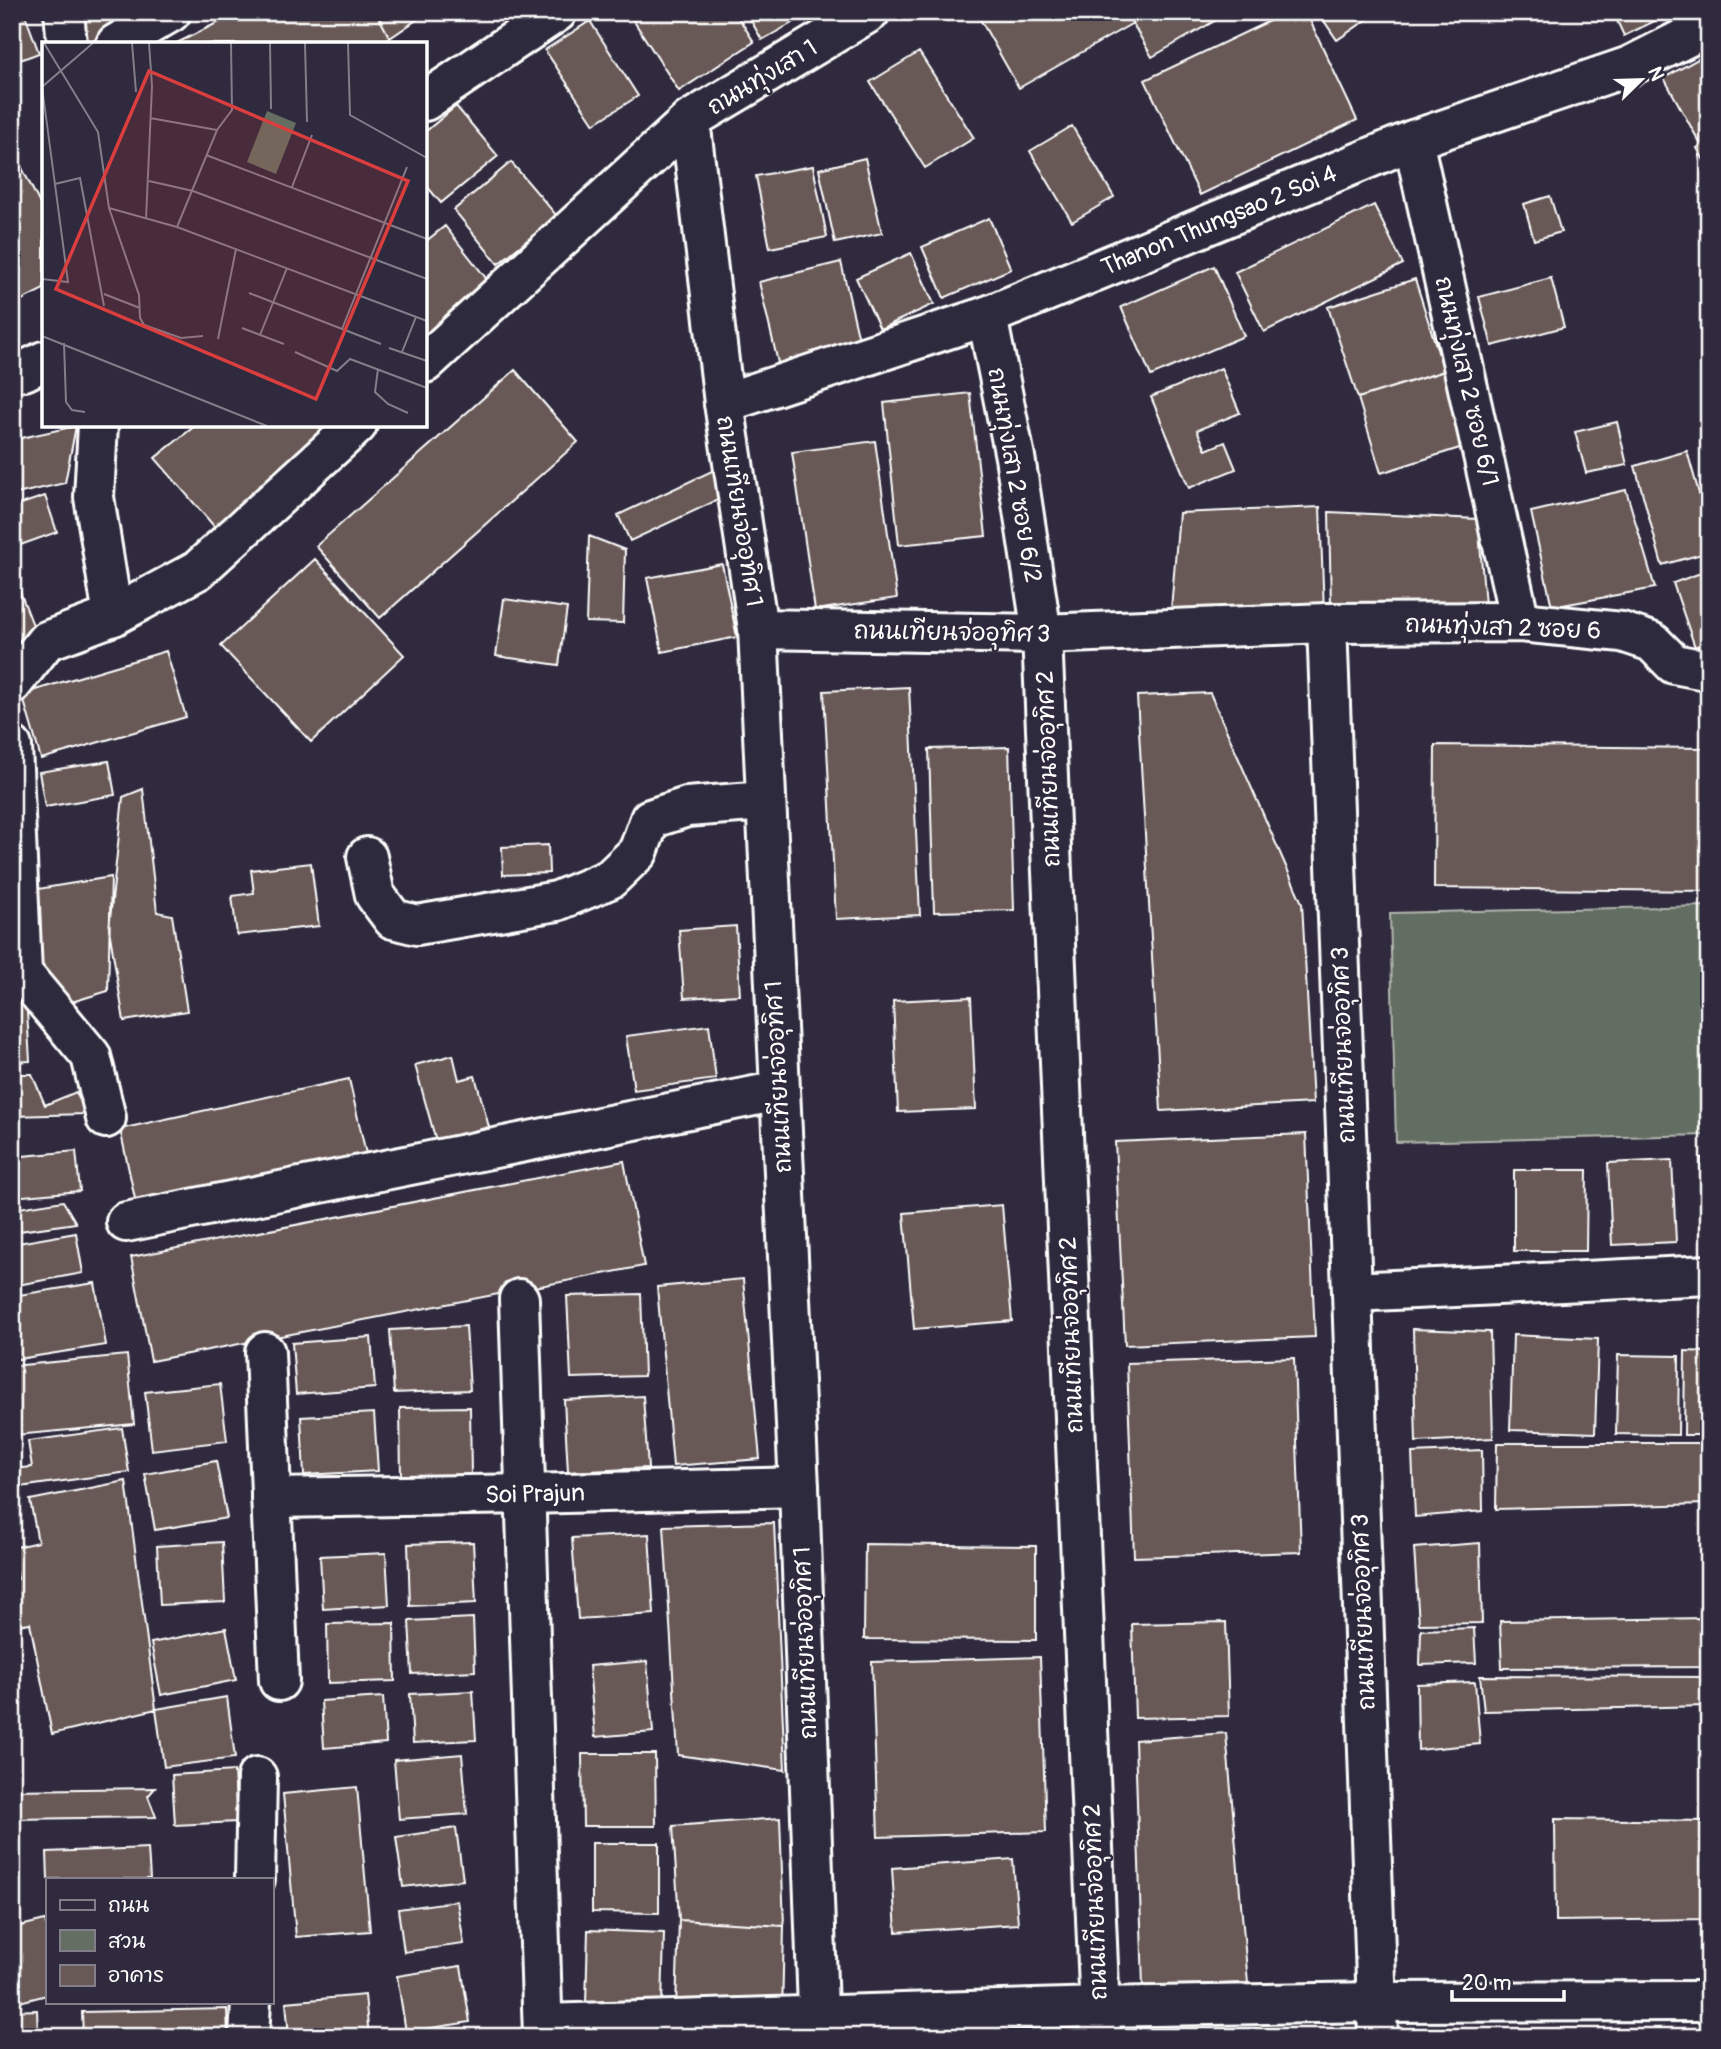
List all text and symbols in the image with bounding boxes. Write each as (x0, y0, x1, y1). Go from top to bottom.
street label: ถนนทุ่งเสา 1 (702, 32, 824, 124)
inset map (42, 42, 427, 427)
north arrow (1606, 46, 1676, 116)
text: N (1642, 63, 1669, 84)
street label: Thanon Thungsao 2 Soi 4 (1097, 159, 1341, 282)
street label: ถนนทุ่งเสา 2 ซอย 6/1 (1425, 273, 1506, 489)
street label: ถนนทุ่งเสา 2 ซอย 6/2 (978, 365, 1049, 586)
street label: ถนนเทียนจ่ออุทิศ 1 (707, 413, 770, 609)
street label: ถนนทุ่งเสา 2 ซอย 6 (1404, 609, 1601, 648)
street label: ถนนเทียนจ่ออุทิศ 3 (853, 615, 1051, 652)
street label: ถนนเทียนจ่ออุทิศ 2 (1030, 670, 1069, 868)
street label: ถนนเทียนจ่ออุทิศ 3 (1325, 946, 1364, 1144)
street label: ถนนเทียนจ่ออุทิศ 1 (758, 980, 801, 1174)
street label: ถนนเทียนจ่ออุทิศ 2 (1053, 1236, 1092, 1434)
street label: Soi Prajun (485, 1479, 585, 1510)
street label: ถนนเทียนจ่ออุทิศ 3 (1345, 1513, 1384, 1711)
street label: ถนนเทียนจ่ออุทิศ 1 (787, 1546, 826, 1740)
street label: ถนนเทียนจ่ออุทิศ 2 (1077, 1803, 1116, 2001)
legend (46, 1878, 273, 2004)
text: ถนน (108, 1892, 149, 1919)
text: สวน (108, 1928, 145, 1955)
scale bar (1452, 1958, 1564, 2002)
text: อาคาร (108, 1962, 164, 1989)
text: 20 m (1462, 1970, 1511, 1997)

